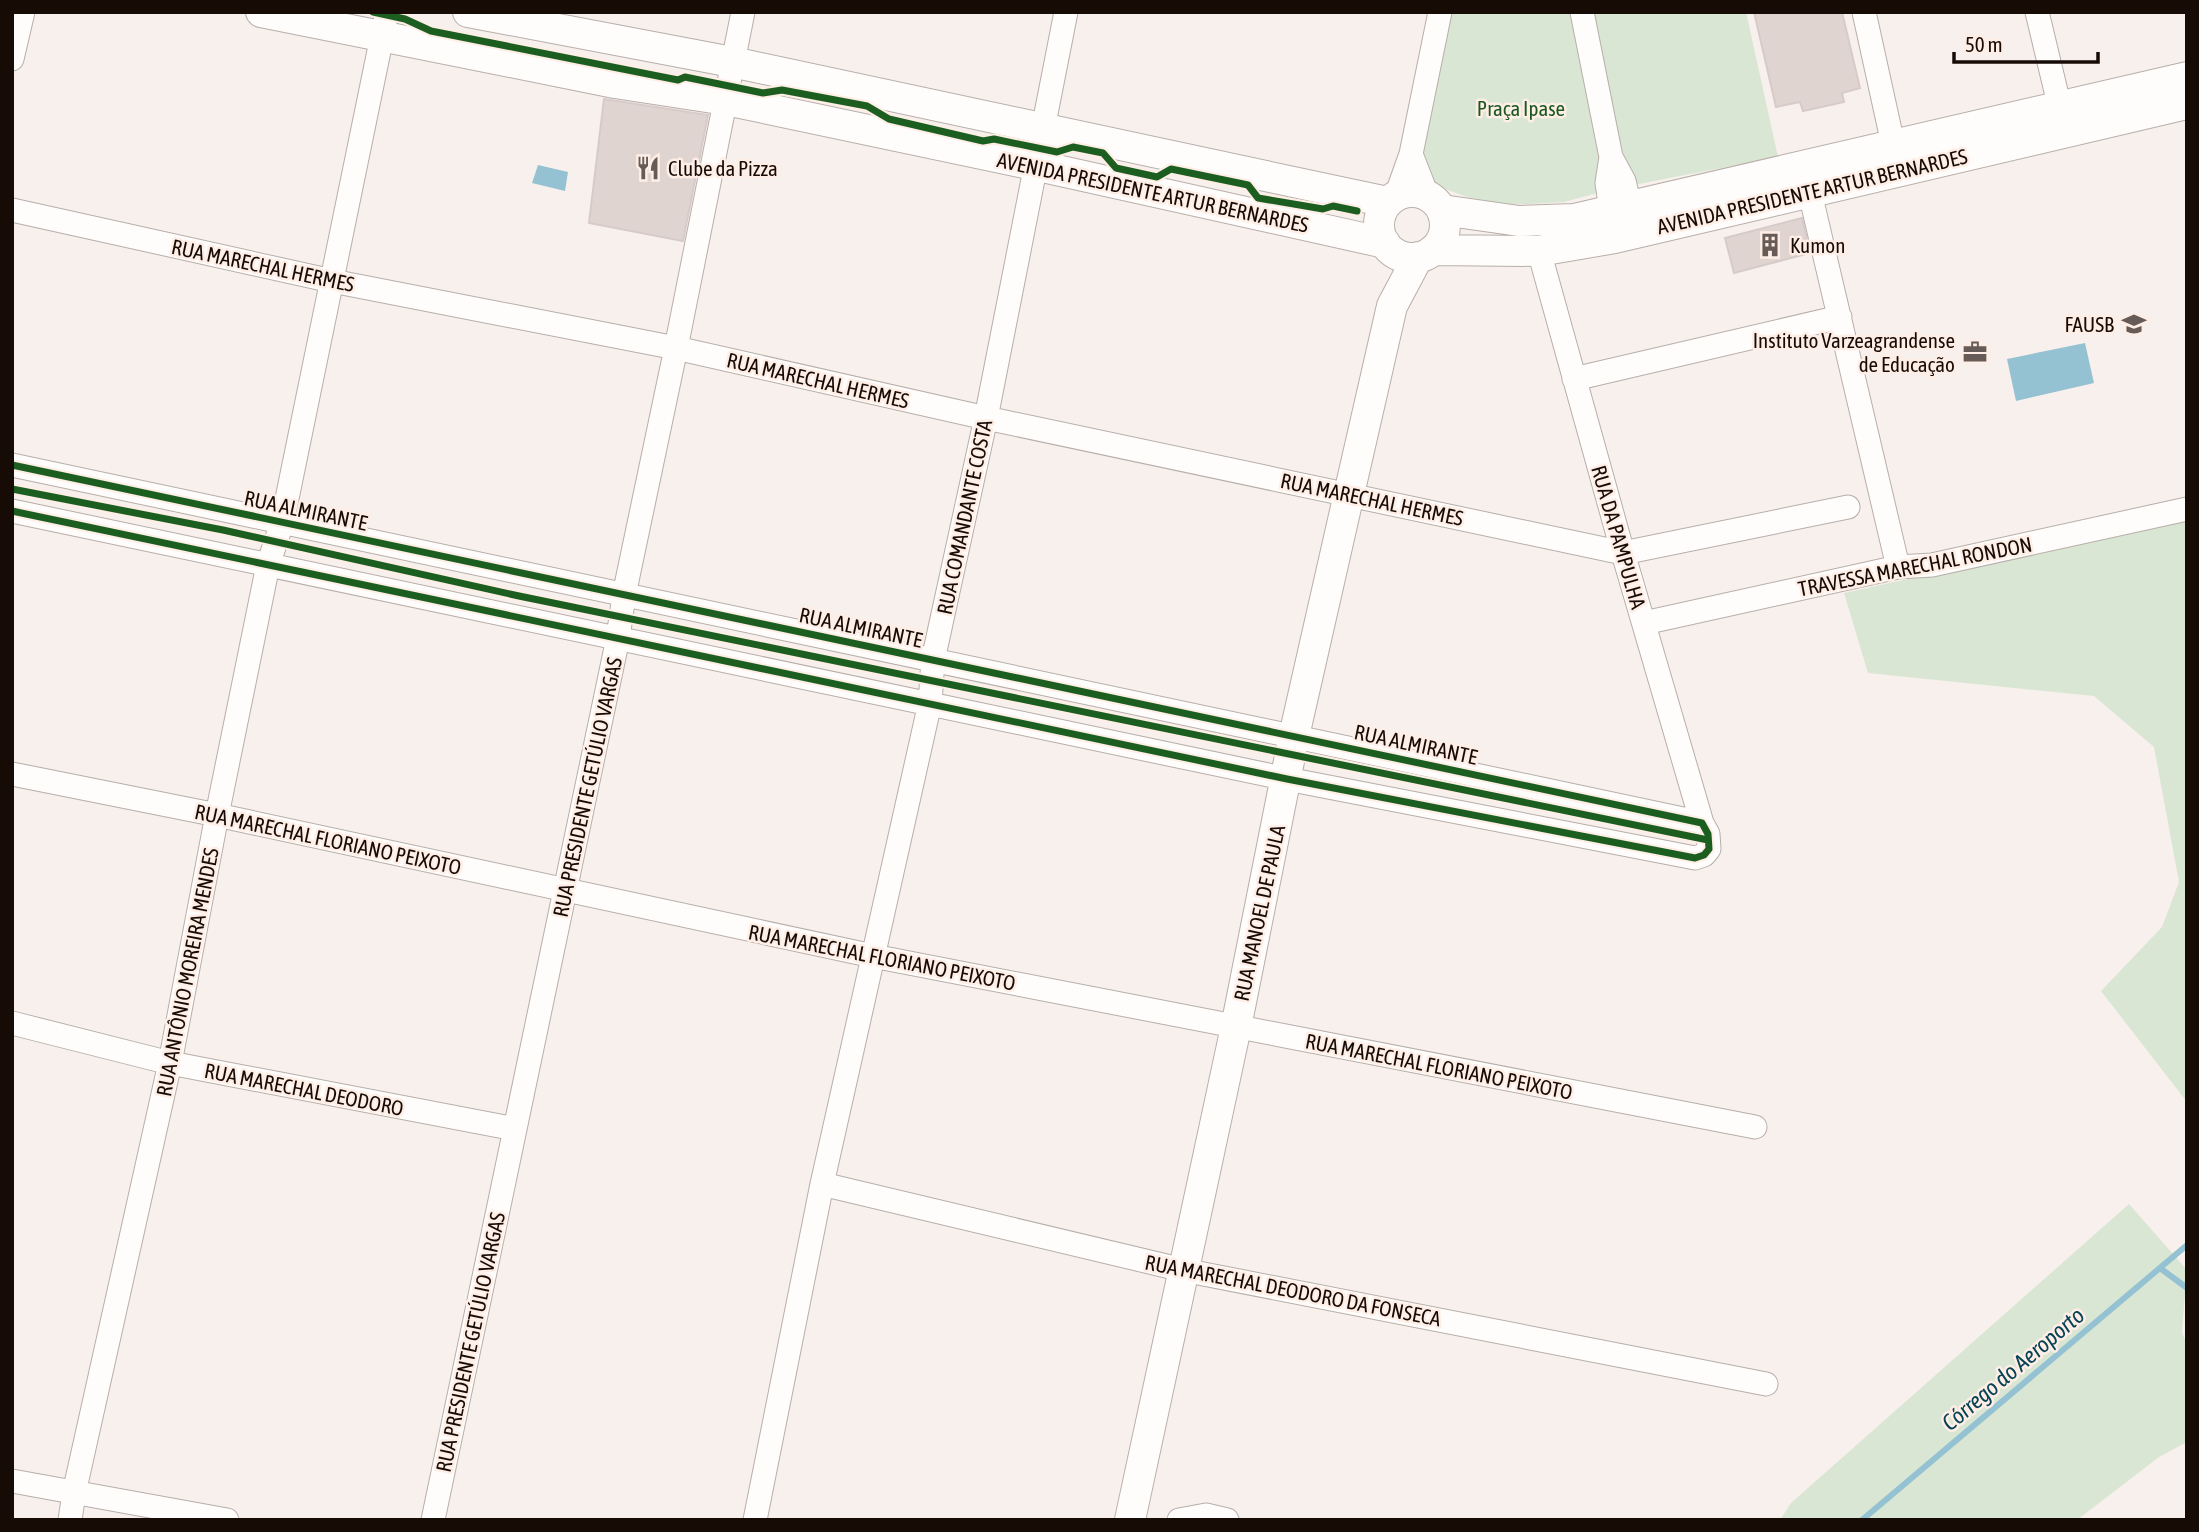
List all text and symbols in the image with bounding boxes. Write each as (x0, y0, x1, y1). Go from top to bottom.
scale bar (1954, 21, 2098, 65)
text: 50 m (1965, 32, 2003, 56)
park label: Praça Ipase (1477, 96, 1565, 120)
street label: AVENIDA PRESIDENTE ARTUR BERNARDES (1655, 144, 1970, 238)
street label: AVENIDA PRESIDENTE ARTUR BERNARDES (995, 147, 1311, 237)
restaurant icon: Clube da Pizza (634, 154, 662, 182)
place label: Clube da Pizza (668, 156, 778, 180)
building icon: Kumon (1756, 231, 1784, 259)
place label: Kumon (1790, 233, 1845, 257)
street label: RUA MARECHAL HERMES (169, 234, 357, 296)
school or university icon: FAUSB (2120, 310, 2148, 338)
place label: FAUSB (2065, 312, 2114, 336)
place label: Instituto Varzeagrandense de Educação (1753, 328, 1955, 376)
office icon: Instituto Varzeagrandense de Educação (1961, 338, 1989, 366)
street label: RUA MARECHAL HERMES (725, 347, 912, 413)
street label: RUA COMANDANTE COSTA (932, 417, 997, 617)
street label: RUA DA PAMPULHA (1587, 463, 1651, 612)
street label: RUA MARECHAL HERMES (1278, 468, 1466, 530)
street label: RUA ALMIRANTE (242, 485, 370, 535)
street label: TRAVESSA MARECHAL RONDON (1796, 532, 2034, 600)
street label: RUA ALMIRANTE (797, 602, 925, 652)
street label: RUA PRESIDENTE GETÚLIO VARGAS (548, 655, 626, 919)
street label: RUA ALMIRANTE (1352, 719, 1480, 769)
street label: RUA MARECHAL FLORIANO PEIXOTO (193, 799, 463, 879)
street label: RUA MANOEL DE PAULA (1229, 822, 1290, 1003)
street label: RUA ANTÔNIO MOREIRA MENDES (151, 846, 223, 1098)
street label: RUA MARECHAL FLORIANO PEIXOTO (746, 919, 1018, 995)
street label: RUA MARECHAL FLORIANO PEIXOTO (1303, 1028, 1575, 1104)
street label: RUA MARECHAL DEODORO (202, 1058, 406, 1120)
street label: RUA PRESIDENTE GETÚLIO VARGAS (431, 1210, 509, 1474)
street label: RUA MARECHAL DEODORO DA FONSECA (1143, 1250, 1444, 1331)
water label: Córrego do Aeroporto (1937, 1302, 2089, 1436)

